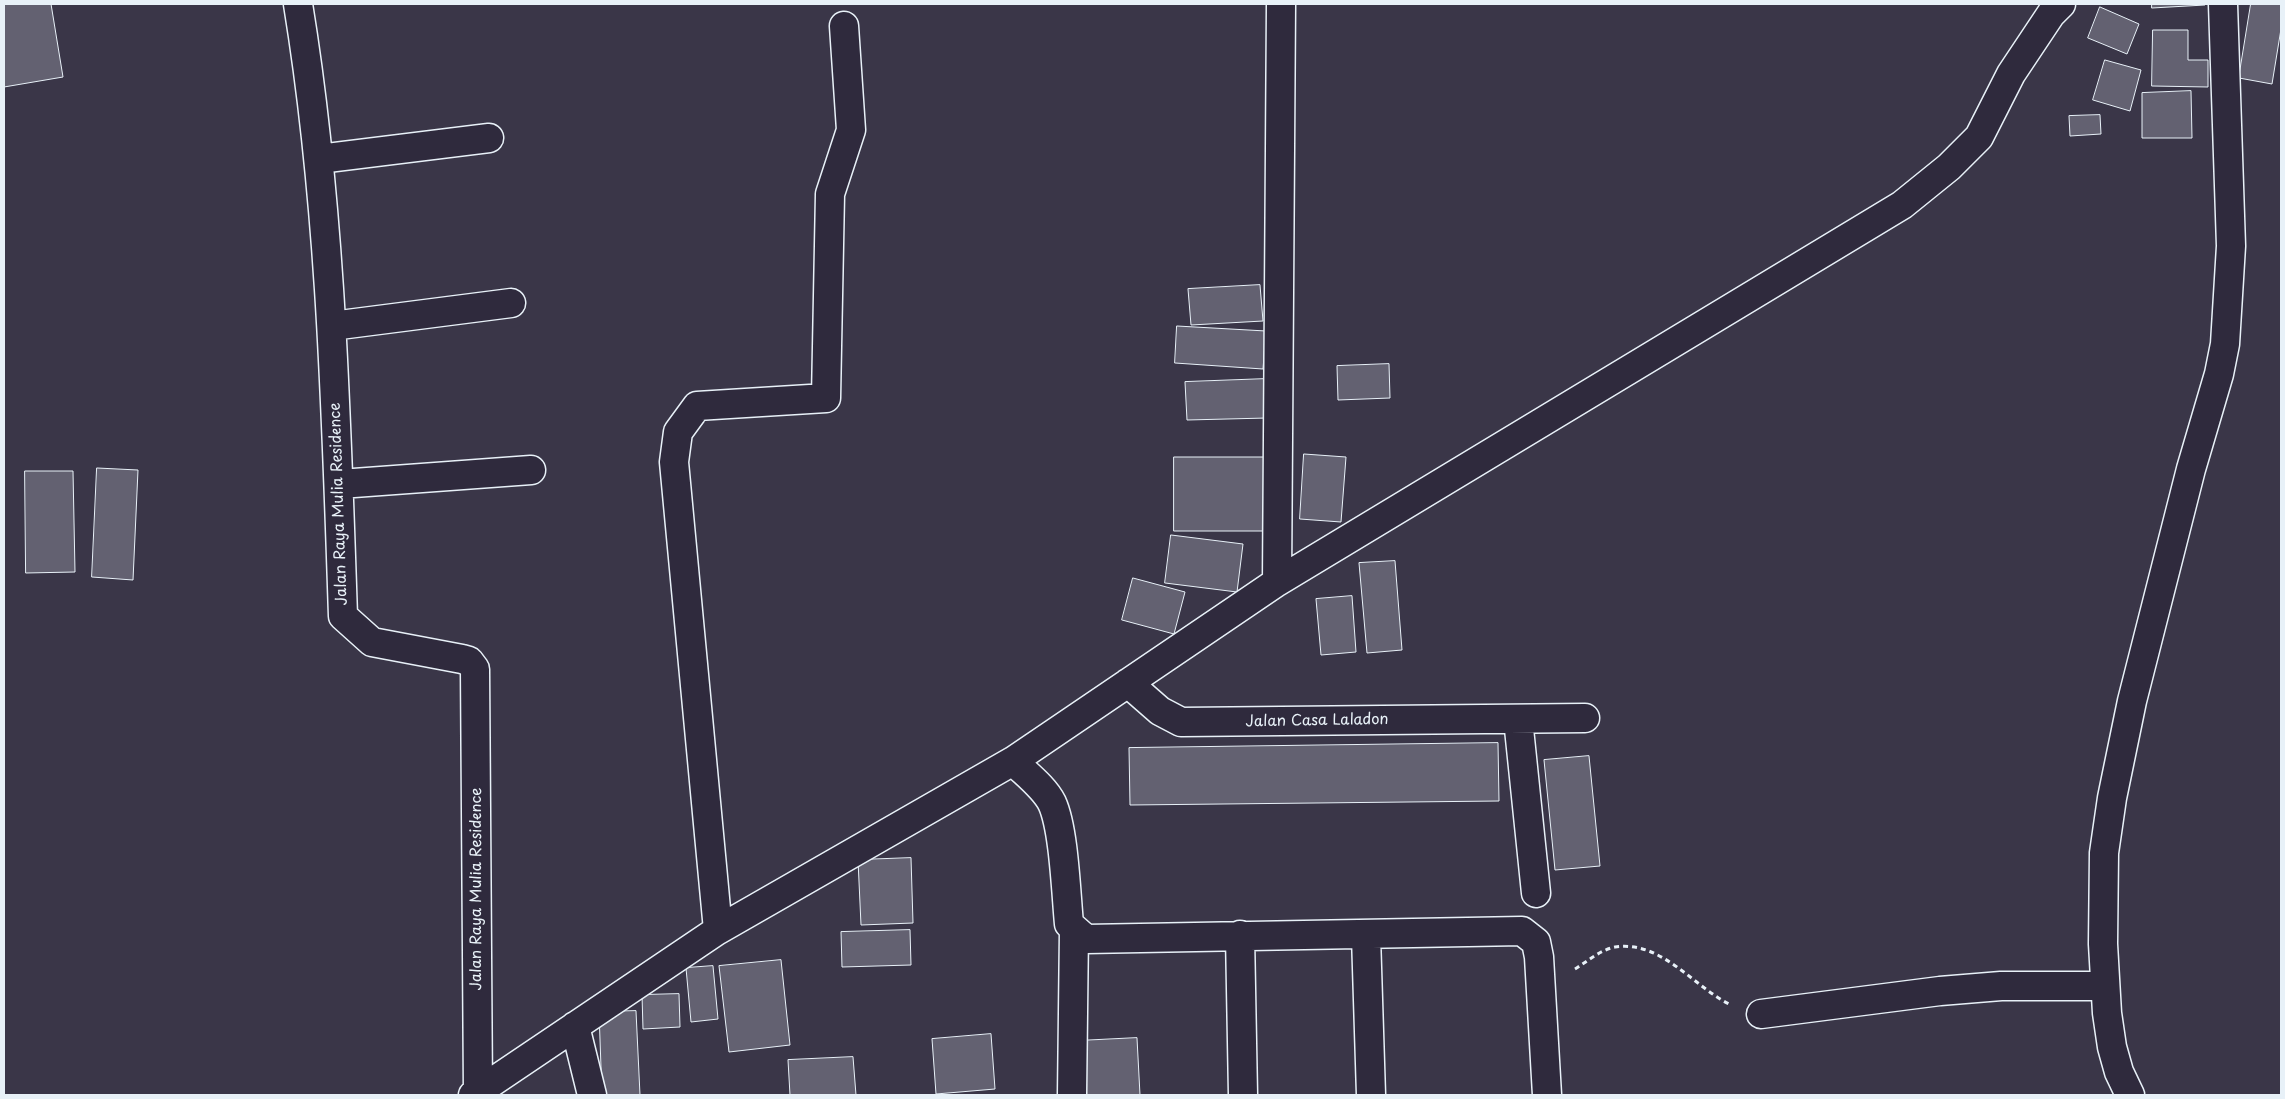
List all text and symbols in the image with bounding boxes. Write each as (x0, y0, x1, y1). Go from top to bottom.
street label: Jalan Raya Mulia Residence (326, 402, 352, 606)
street label: Jalan Casa Laladon (1245, 711, 1389, 731)
street label: Jalan Raya Mulia Residence (468, 788, 486, 990)

